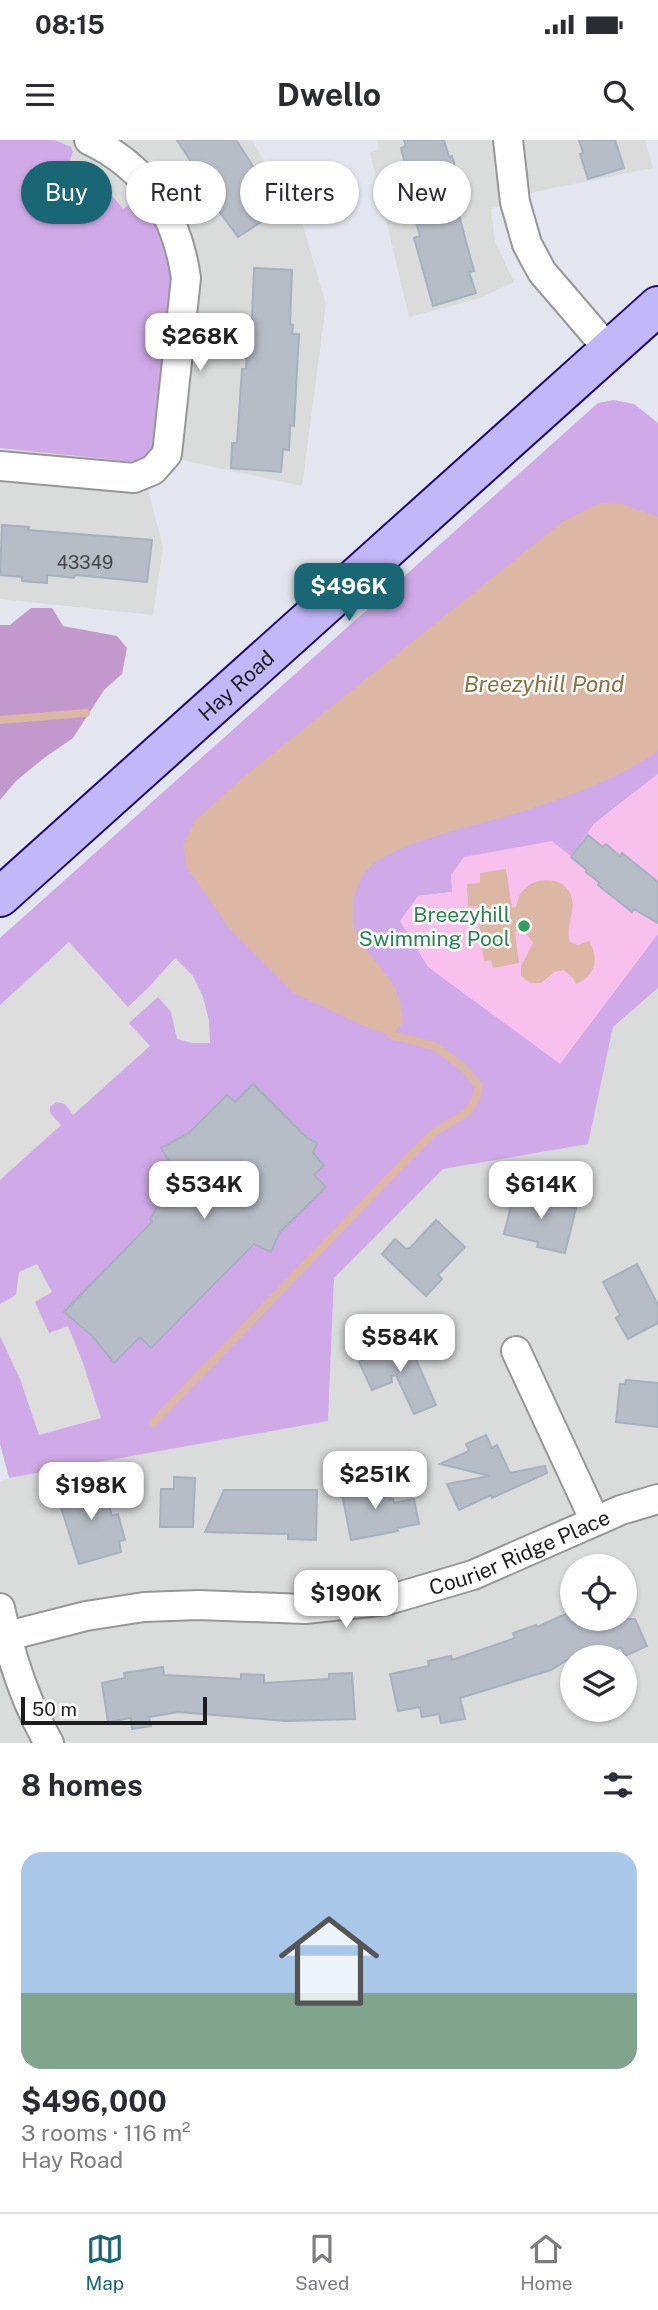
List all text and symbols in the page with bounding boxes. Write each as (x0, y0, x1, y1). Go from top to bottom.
text: 08:15 (35, 9, 105, 40)
icon: menu (21, 76, 59, 114)
text: Dwello (277, 76, 381, 113)
icon: search (599, 76, 637, 114)
chip: Buy (21, 161, 112, 224)
chip: Rent (126, 161, 226, 224)
chip: Filters (240, 161, 359, 224)
chip: New (373, 161, 471, 224)
pin: $268K (151, 314, 249, 373)
text: $268K (161, 322, 239, 349)
house number: 43349 (57, 552, 113, 573)
pin: $496K (300, 564, 398, 623)
text: $496K (310, 572, 388, 599)
street label: Hay Road (193, 645, 279, 726)
water label: Breezyhill Pond (464, 670, 624, 697)
place label: Breezyhill Swimming Pool (359, 902, 510, 951)
marker: Breezyhill Swimming Pool (516, 918, 532, 934)
pin: $534K (155, 1161, 253, 1221)
pin: $614K (492, 1161, 590, 1221)
text: $534K (165, 1170, 243, 1197)
text: $614K (505, 1170, 577, 1197)
pin: $584K (351, 1314, 449, 1374)
text: $584K (361, 1323, 439, 1350)
pin: $251K (326, 1452, 424, 1511)
text: $251K (339, 1460, 411, 1487)
pin: $198K (42, 1462, 140, 1522)
text: $198K (55, 1471, 127, 1498)
street label: Courier Ridge Place (426, 1504, 613, 1600)
map controls (560, 1554, 637, 1722)
button: locate (560, 1554, 637, 1631)
pin: $190K (297, 1570, 395, 1630)
text: $190K (310, 1579, 382, 1606)
button: layers (560, 1645, 637, 1722)
scale bar (21, 1694, 206, 1726)
text: 50 m (32, 1698, 77, 1720)
icon: filters (599, 1766, 637, 1804)
text: 8 homes (21, 1767, 143, 1803)
icon: home (266, 1898, 392, 2024)
text: $496,000 (21, 2083, 167, 2119)
text: 3 rooms · 116 m² (21, 2119, 191, 2146)
text: Hay Road (21, 2146, 123, 2173)
tab: Map (85, 2230, 124, 2294)
tab: Saved (295, 2230, 349, 2294)
tab: Home (520, 2230, 573, 2294)

